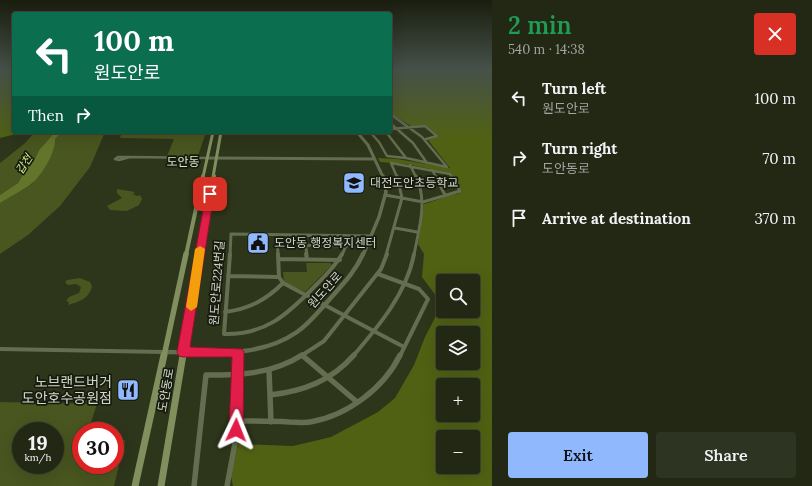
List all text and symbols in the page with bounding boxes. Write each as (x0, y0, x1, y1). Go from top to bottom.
text: 2 min (508, 10, 572, 41)
button: close (754, 13, 796, 55)
text: 100 m (94, 23, 174, 59)
icon: left (28, 28, 80, 80)
text: 540 m · 14:38 (508, 41, 585, 58)
text: 원도안로 (94, 61, 160, 84)
text: Turn left (542, 79, 606, 98)
icon: left (508, 87, 530, 109)
text: 100 m (755, 89, 796, 108)
text: 원도안로 (542, 100, 590, 117)
icon: right (72, 104, 94, 126)
text: Then (28, 106, 64, 125)
text: Turn right (542, 139, 618, 158)
icon: right (508, 147, 530, 169)
text: 70 m (762, 149, 796, 168)
water label: 갑천 (13, 150, 36, 176)
district label: 도안동 (166, 154, 200, 169)
text: 도안동로 (542, 160, 590, 177)
school or university icon: 대전도안초등학교 (341, 170, 367, 196)
place label: 대전도안초등학교 (370, 175, 458, 190)
pin (193, 177, 227, 211)
icon: arrive (199, 183, 221, 205)
icon: arrive (508, 207, 530, 229)
text: Arrive at destination (542, 209, 691, 228)
text: 370 m (754, 209, 796, 228)
public building icon: 도안동 행정복지센터 (245, 230, 271, 256)
place label: 도안동 행정복지센터 (274, 235, 377, 250)
street label: 원도안로224번길 (206, 240, 227, 326)
street label: 원도안로 (304, 268, 345, 311)
map controls (436, 274, 480, 474)
button: search (436, 274, 480, 318)
button: layers (436, 326, 480, 370)
street label: 도안동로 (154, 367, 177, 413)
place label: 노브랜드버거 도안호수공원점 (22, 373, 112, 407)
restaurant icon: 노브랜드버거 도안호수공원점 (115, 377, 141, 403)
button: + (436, 378, 480, 422)
position arrow (215, 409, 257, 451)
speed limit sign: 30 (72, 422, 124, 474)
text: 19 (28, 430, 48, 455)
button: − (436, 430, 480, 474)
button: Exit (508, 432, 648, 478)
button: Share (656, 432, 796, 478)
text: km/h (24, 451, 52, 464)

